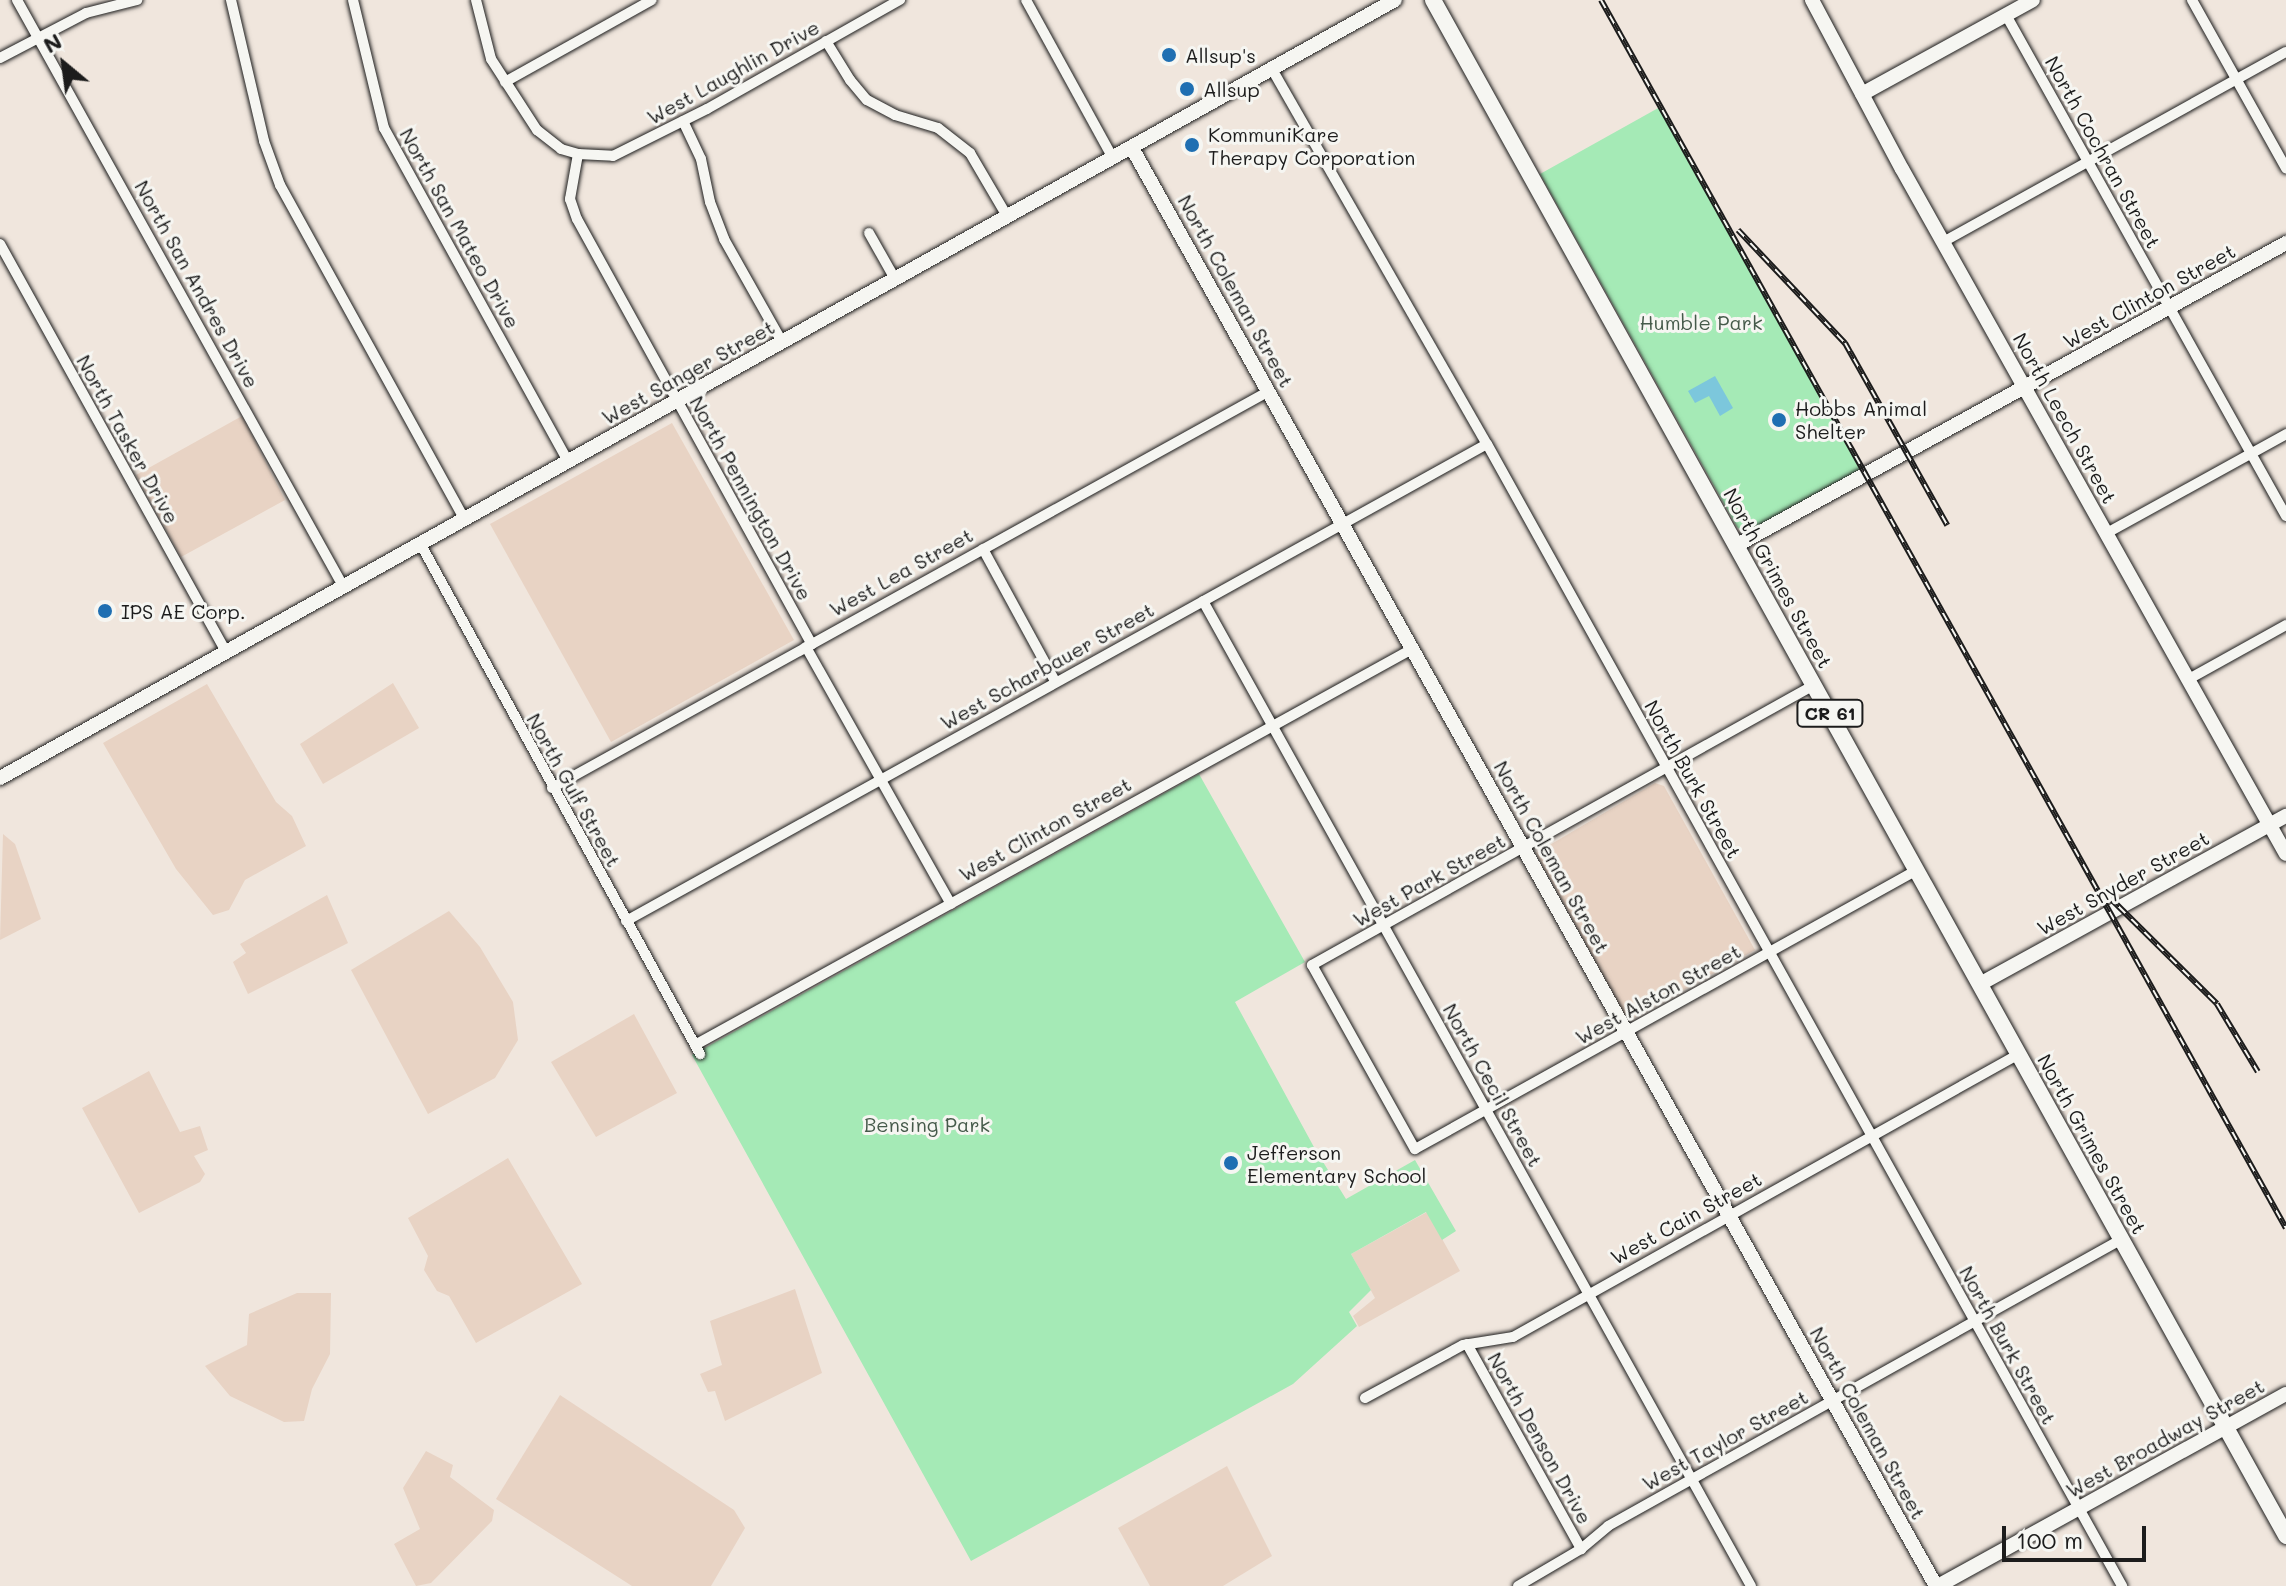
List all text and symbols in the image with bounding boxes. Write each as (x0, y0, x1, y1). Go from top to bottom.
street label: West Laughlin Drive (643, 15, 823, 129)
north arrow (24, 24, 104, 104)
text: N (38, 26, 66, 59)
place label: Allsup's (1185, 43, 1256, 67)
marker: Allsup's (1160, 46, 1178, 64)
street label: North Cochran Street (2040, 52, 2166, 252)
place label: Allsup (1203, 77, 1260, 101)
marker: Allsup (1178, 80, 1196, 98)
place label: KommuniKare Therapy Corporation (1208, 122, 1415, 169)
street label: North San Mateo Drive (395, 124, 525, 332)
marker: KommuniKare Therapy Corporation (1183, 136, 1201, 154)
street label: North San Andres Drive (130, 176, 264, 392)
street label: North Coleman Street (1173, 191, 1299, 391)
street label: West Clinton Street (2059, 239, 2239, 353)
park label: Humble Park (1639, 310, 1763, 334)
street label: West Sanger Street (597, 315, 779, 429)
street label: North Leech Street (2008, 328, 2122, 508)
street label: North Tasker Drive (72, 351, 184, 527)
street label: North Pennington Drive (685, 392, 817, 604)
place label: Hobbs Animal Shelter (1795, 396, 1927, 443)
marker: Hobbs Animal Shelter (1770, 411, 1788, 429)
street label: North Grimes Street (1718, 484, 1838, 672)
street label: West Lea Street (825, 523, 977, 621)
street label: West Scharbauer Street (936, 597, 1158, 735)
place label: IPS AE Corp. (121, 599, 246, 623)
marker: IPS AE Corp. (96, 602, 114, 620)
street label: North Burk Street (1640, 696, 1746, 862)
road number: CR 61 (1796, 699, 1864, 727)
street label: North Gulf Street (522, 709, 626, 871)
street label: North Coleman Street (1489, 757, 1615, 957)
street label: West Clinton Street (955, 772, 1135, 886)
street label: West Snyder Street (2033, 826, 2213, 940)
street label: West Park Street (1349, 828, 1509, 932)
street label: West Alston Street (1571, 939, 1745, 1049)
street label: North Cecil Street (1438, 999, 1548, 1171)
street label: North Grimes Street (2032, 1050, 2152, 1238)
park label: Bensing Park (864, 1112, 990, 1136)
place label: Jefferson Elementary School (1247, 1140, 1426, 1187)
marker: Jefferson Elementary School (1222, 1154, 1240, 1172)
street label: West Cain Street (1606, 1167, 1766, 1269)
street label: North Burk Street (1955, 1262, 2061, 1428)
street label: North Coleman Street (1805, 1323, 1931, 1523)
street label: North Denson Drive (1483, 1348, 1597, 1528)
street label: West Broadway Street (2062, 1373, 2268, 1503)
street label: West Taylor Street (1638, 1384, 1812, 1496)
scale bar (2006, 1510, 2150, 1560)
text: 100 m (2016, 1524, 2083, 1555)

